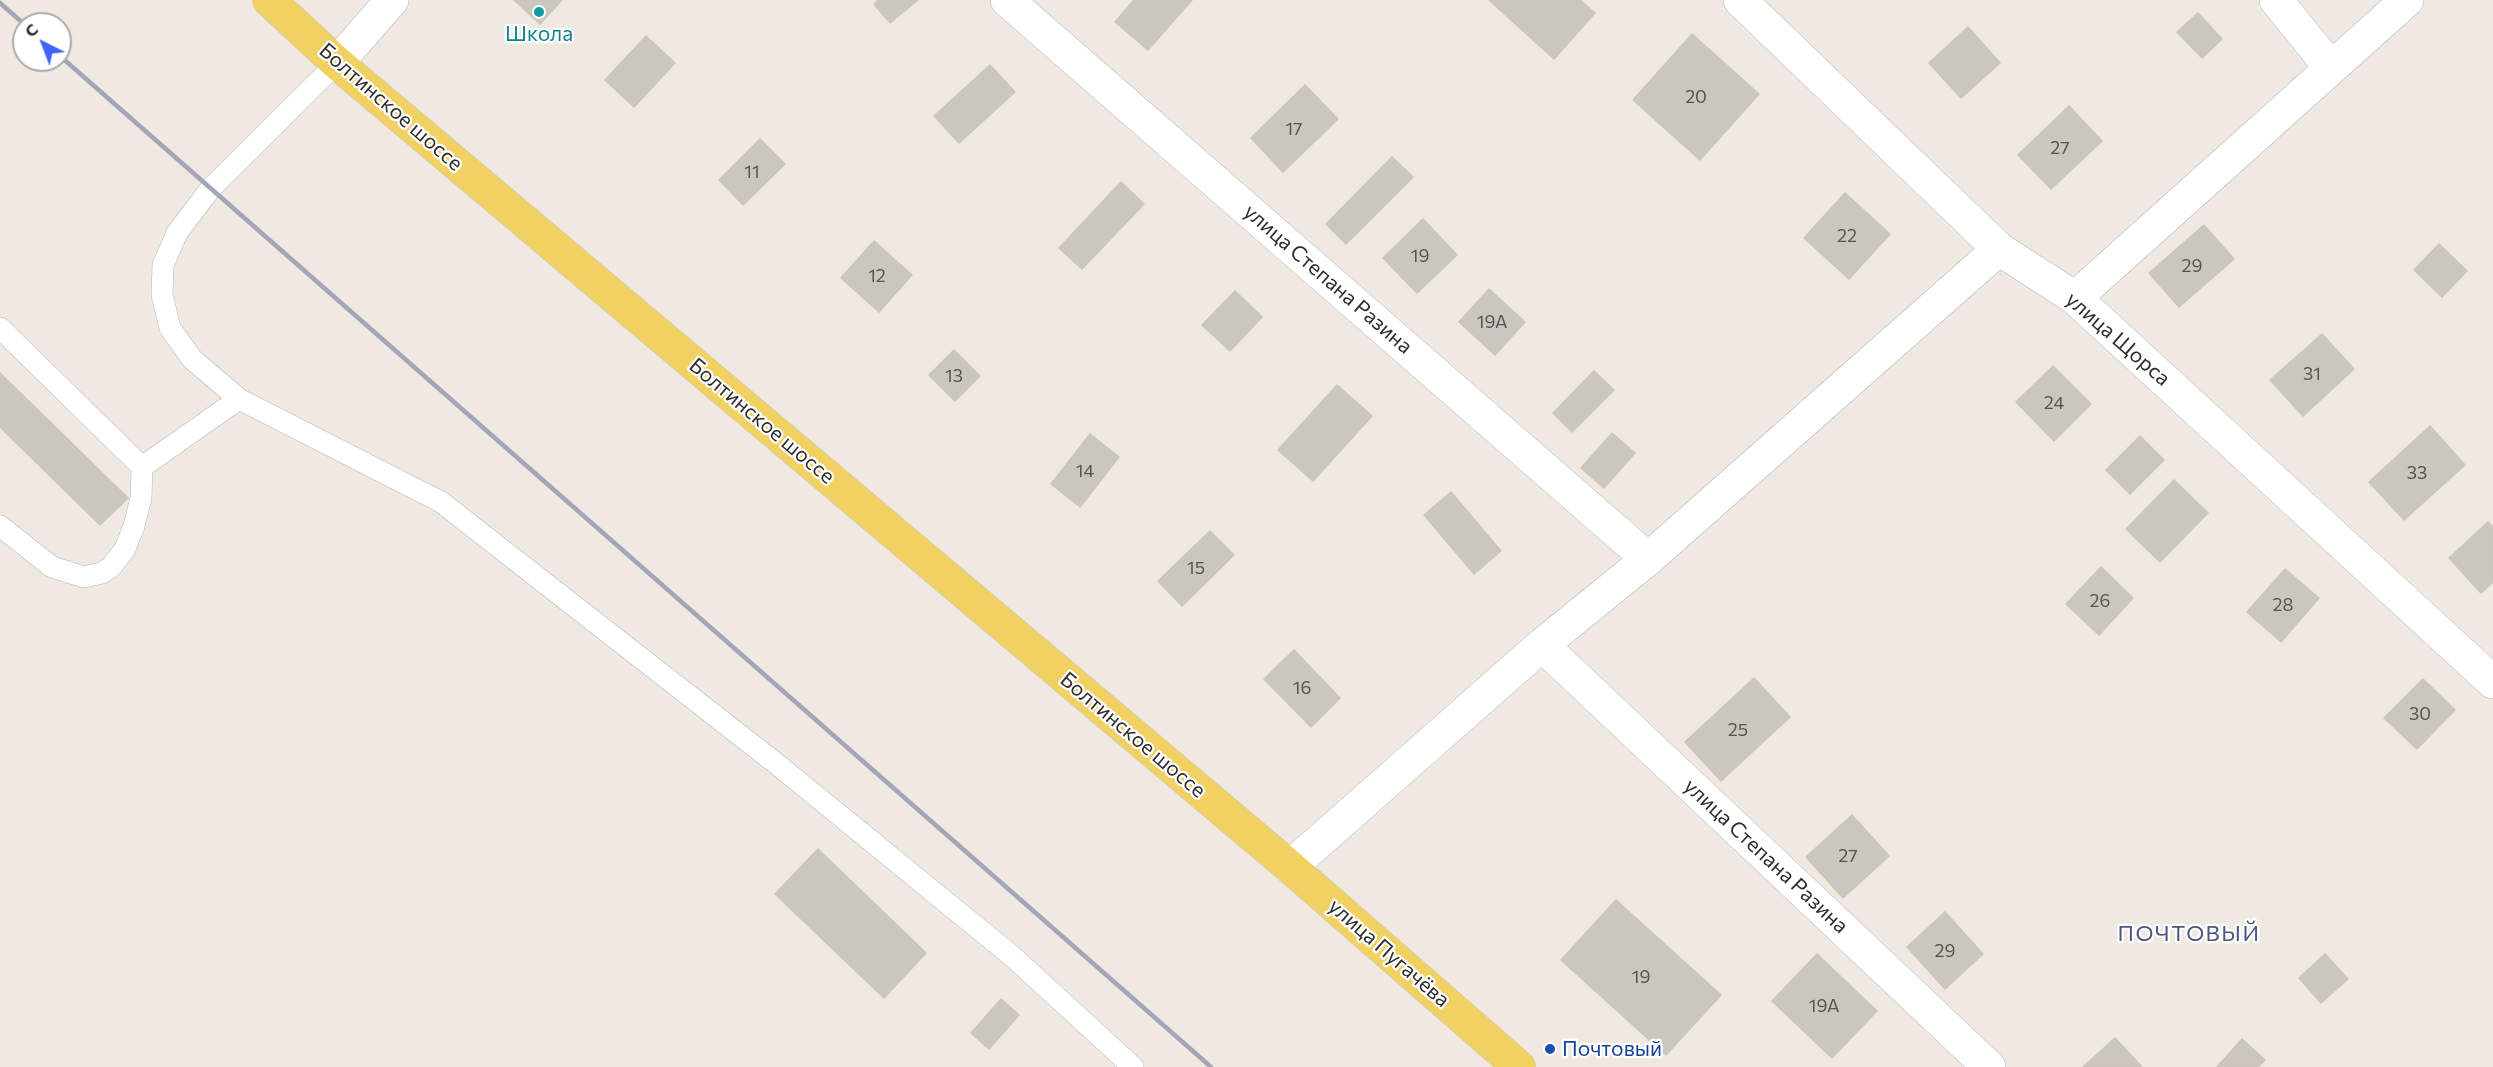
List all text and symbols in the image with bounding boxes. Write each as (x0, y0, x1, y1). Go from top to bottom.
marker: Школа (532, 5, 546, 19)
north arrow (12, 12, 72, 72)
text: С (21, 19, 41, 40)
place label: Школа (505, 21, 573, 47)
street label: Болтинское шоссе (314, 38, 468, 176)
house number: 20 (1685, 86, 1707, 108)
house number: 17 (1285, 118, 1303, 140)
house number: 27 (2050, 137, 2070, 159)
house number: 11 (744, 161, 760, 183)
street label: улица Степана Разина (1239, 199, 1417, 359)
house number: 22 (1837, 225, 1857, 247)
house number: 19 (1411, 245, 1429, 267)
house number: 29 (2182, 255, 2202, 277)
house number: 12 (868, 265, 886, 287)
street label: улица Щорса (2061, 287, 2175, 391)
house number: 19А (1477, 311, 1507, 333)
street label: Болтинское шоссе (684, 353, 840, 489)
house number: 31 (2303, 363, 2321, 385)
house number: 13 (945, 365, 963, 387)
house number: 24 (2044, 392, 2064, 414)
house number: 14 (1076, 460, 1094, 482)
house number: 33 (2407, 462, 2427, 484)
house number: 15 (1187, 557, 1205, 579)
house number: 26 (2090, 590, 2110, 612)
house number: 28 (2273, 594, 2293, 616)
street label: Болтинское шоссе (1055, 667, 1211, 803)
house number: 16 (1293, 677, 1311, 699)
house number: 30 (2409, 703, 2431, 725)
house number: 25 (1728, 719, 1748, 741)
street label: улица Степана Разина (1679, 773, 1853, 939)
house number: 27 (1838, 845, 1858, 867)
street label: улица Пугачёва (1323, 894, 1455, 1012)
district label: ПОЧТОВЫЙ (2117, 921, 2261, 947)
house number: 29 (1935, 940, 1955, 962)
house number: 19 (1632, 966, 1650, 988)
house number: 19А (1809, 995, 1839, 1017)
place label: Почтовый (1562, 1036, 1662, 1062)
marker: Почтовый (1543, 1042, 1557, 1056)

